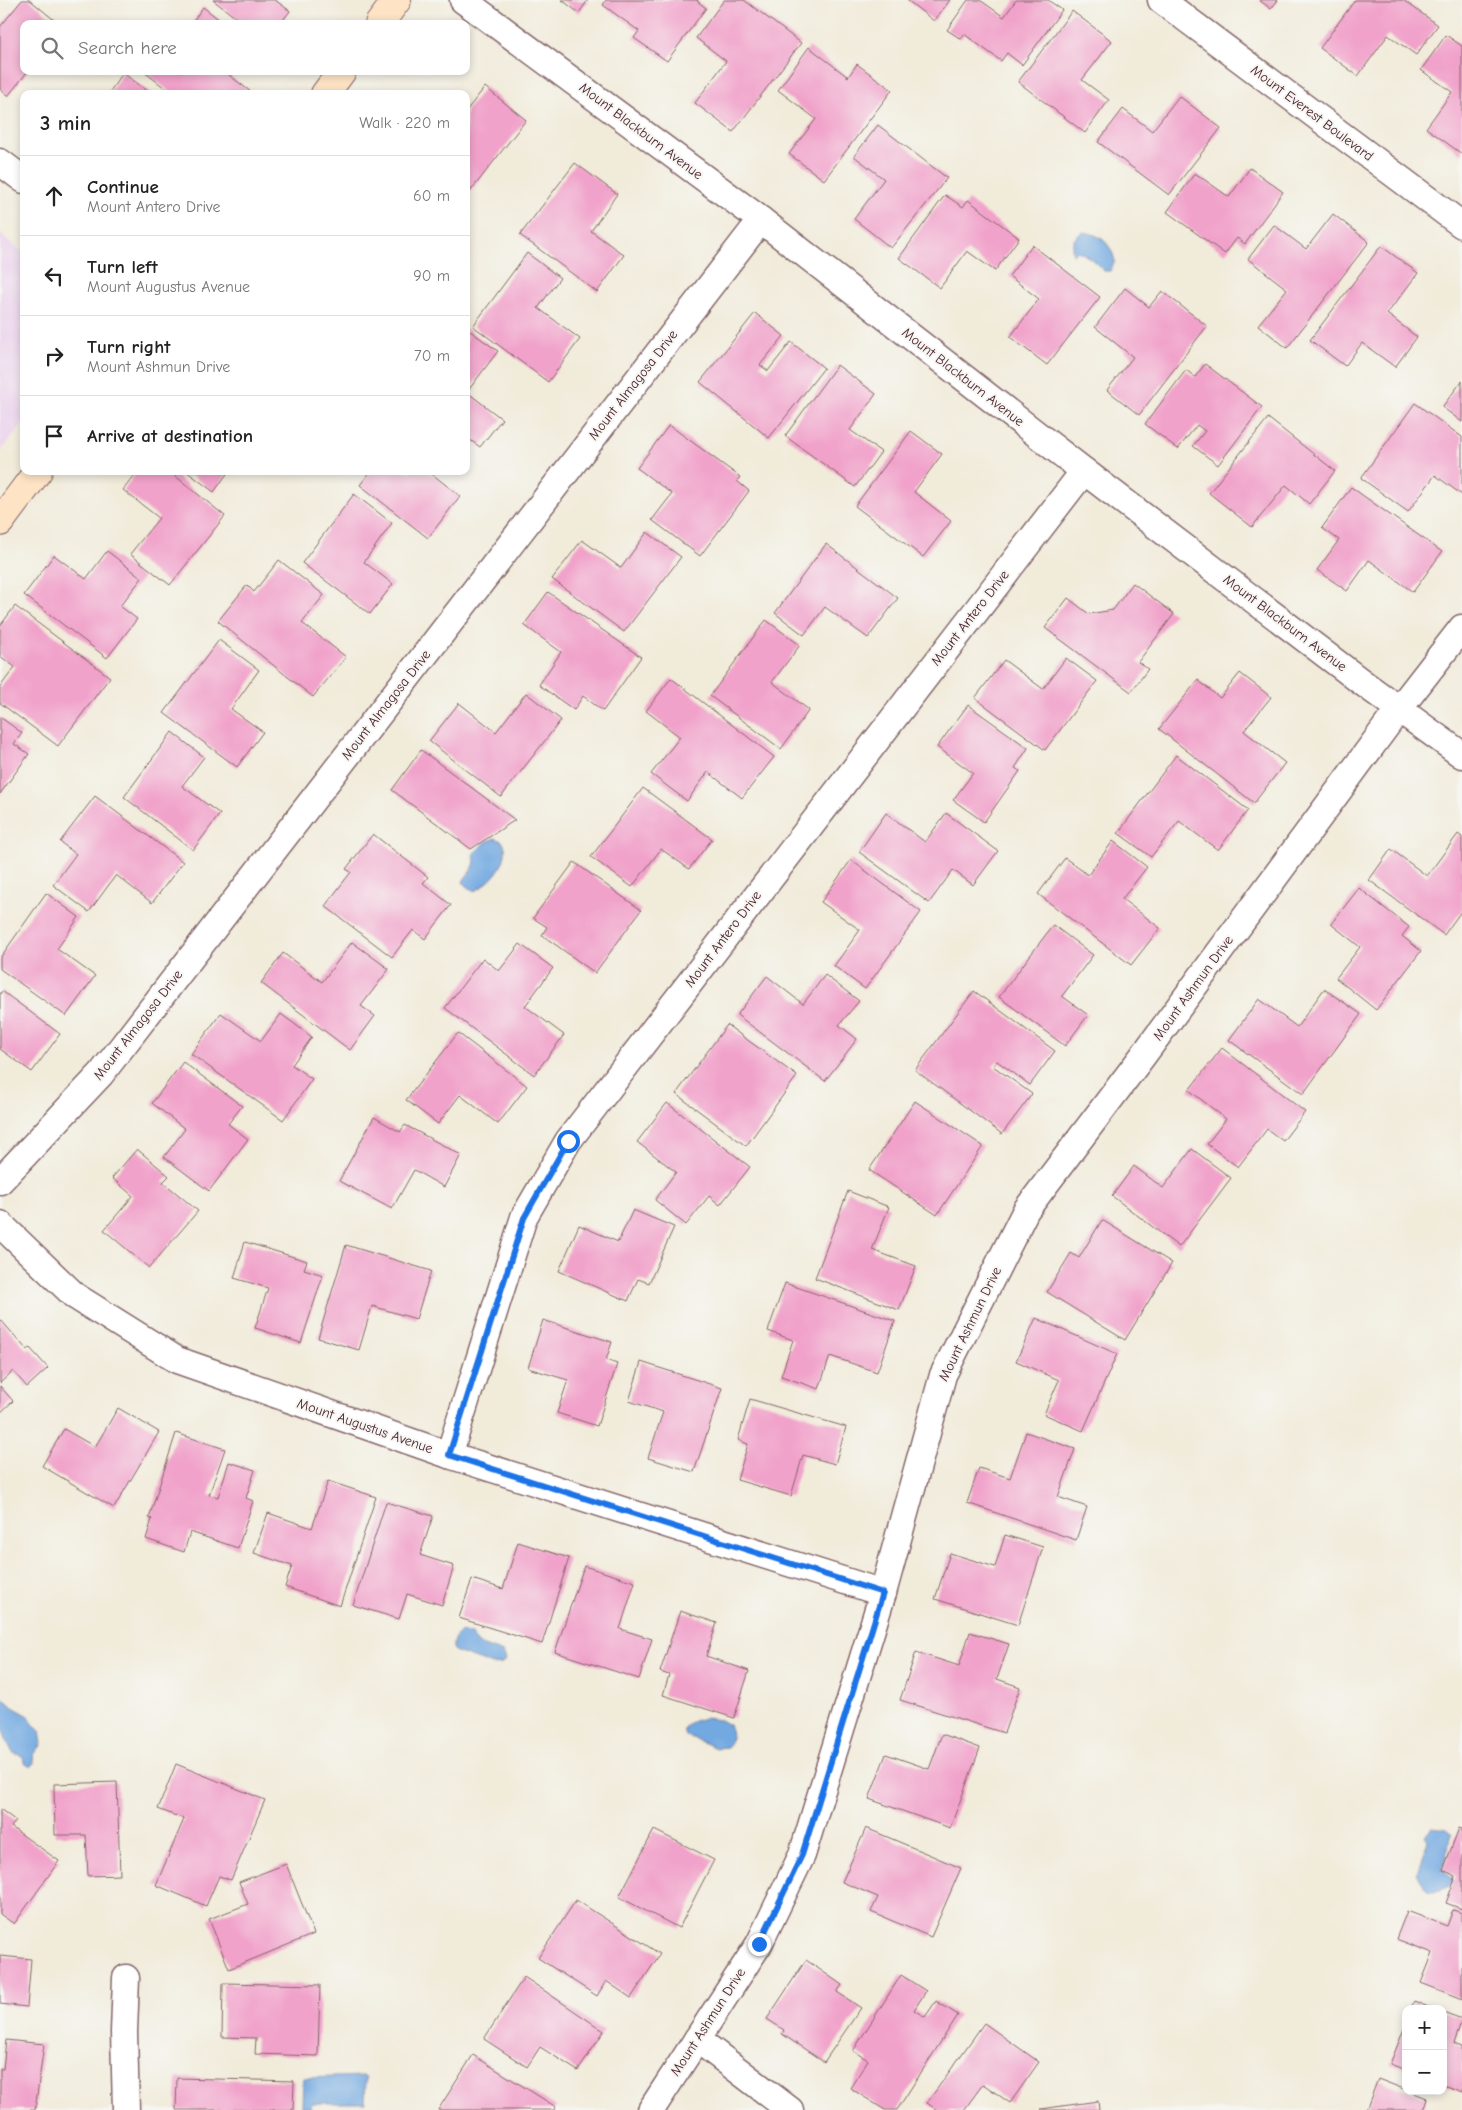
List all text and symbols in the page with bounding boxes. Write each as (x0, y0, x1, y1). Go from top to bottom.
search box (20, 20, 470, 75)
icon: search (38, 34, 66, 62)
text: Search here (78, 37, 177, 59)
street label: Mount Everest Boulevard (1247, 61, 1377, 165)
street label: Mount Blackburn Avenue (576, 79, 706, 183)
text: 3 min (40, 111, 91, 135)
text: Walk · 220 m (359, 114, 450, 132)
text: Continue (87, 176, 159, 198)
icon: ahead (40, 182, 68, 210)
text: 60 m (413, 187, 450, 205)
text: Mount Antero Drive (87, 198, 220, 216)
text: Turn left (87, 256, 158, 278)
icon: left (40, 262, 68, 290)
text: 90 m (413, 267, 450, 285)
text: Mount Augustus Avenue (87, 278, 250, 296)
street label: Mount Blackburn Avenue (898, 324, 1028, 430)
street label: Mount Almagosa Drive (585, 326, 681, 444)
text: Turn right (87, 336, 171, 358)
icon: right (40, 342, 68, 370)
text: 70 m (414, 347, 450, 365)
text: Mount Ashmun Drive (87, 358, 230, 376)
icon: arrive (40, 422, 68, 450)
text: Arrive at destination (87, 425, 253, 447)
street label: Mount Antero Drive (927, 567, 1013, 669)
street label: Mount Blackburn Avenue (1220, 571, 1350, 675)
street label: Mount Almagosa Drive (338, 646, 434, 764)
street label: Mount Antero Drive (681, 887, 765, 991)
street label: Mount Ashmun Drive (1149, 932, 1237, 1044)
street label: Mount Almagosa Drive (90, 966, 186, 1084)
route start (557, 1130, 580, 1153)
street label: Mount Ashmun Drive (935, 1264, 1005, 1384)
street label: Mount Augustus Avenue (295, 1395, 435, 1457)
route end (748, 1933, 771, 1956)
street label: Mount Ashmun Drive (667, 1965, 749, 2079)
map controls (1402, 2005, 1447, 2095)
button: + (1402, 2005, 1447, 2050)
button: − (1402, 2050, 1447, 2095)

